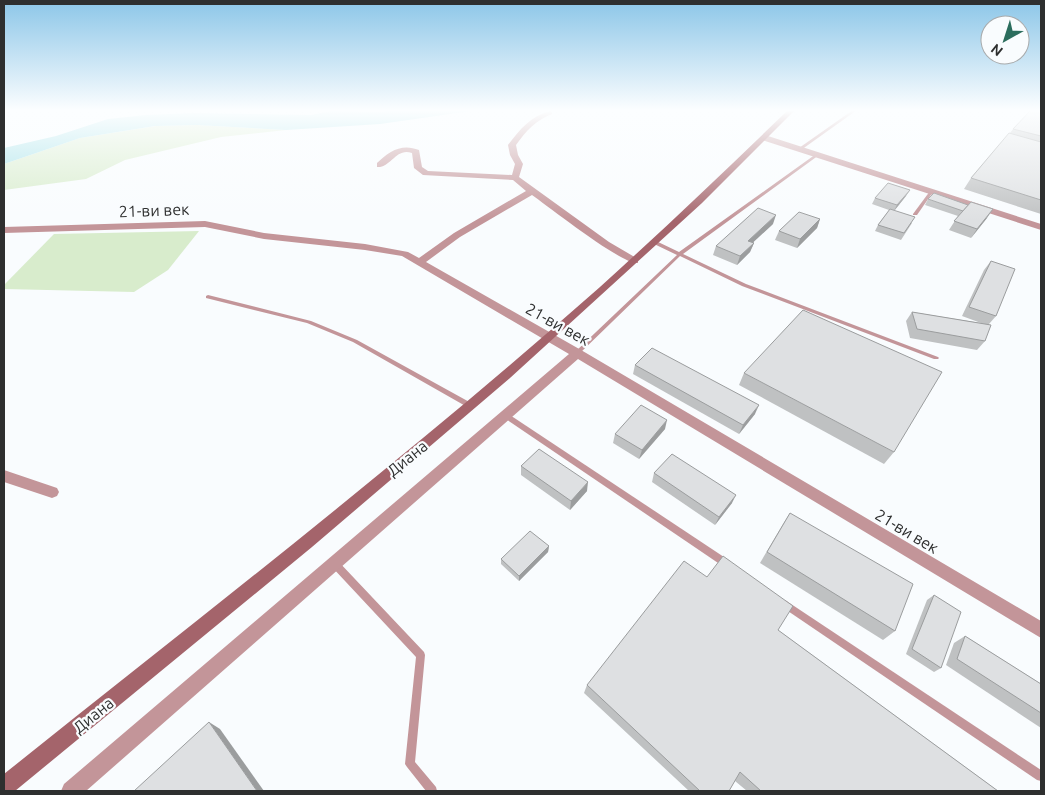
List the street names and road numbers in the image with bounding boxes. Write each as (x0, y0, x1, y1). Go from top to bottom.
street label: 21-ви век (118, 200, 190, 220)
street label: 21-ви век (523, 299, 593, 349)
street label: Диана (383, 436, 431, 480)
street label: 21-ви век (872, 505, 942, 557)
street label: Диана (69, 693, 117, 737)

